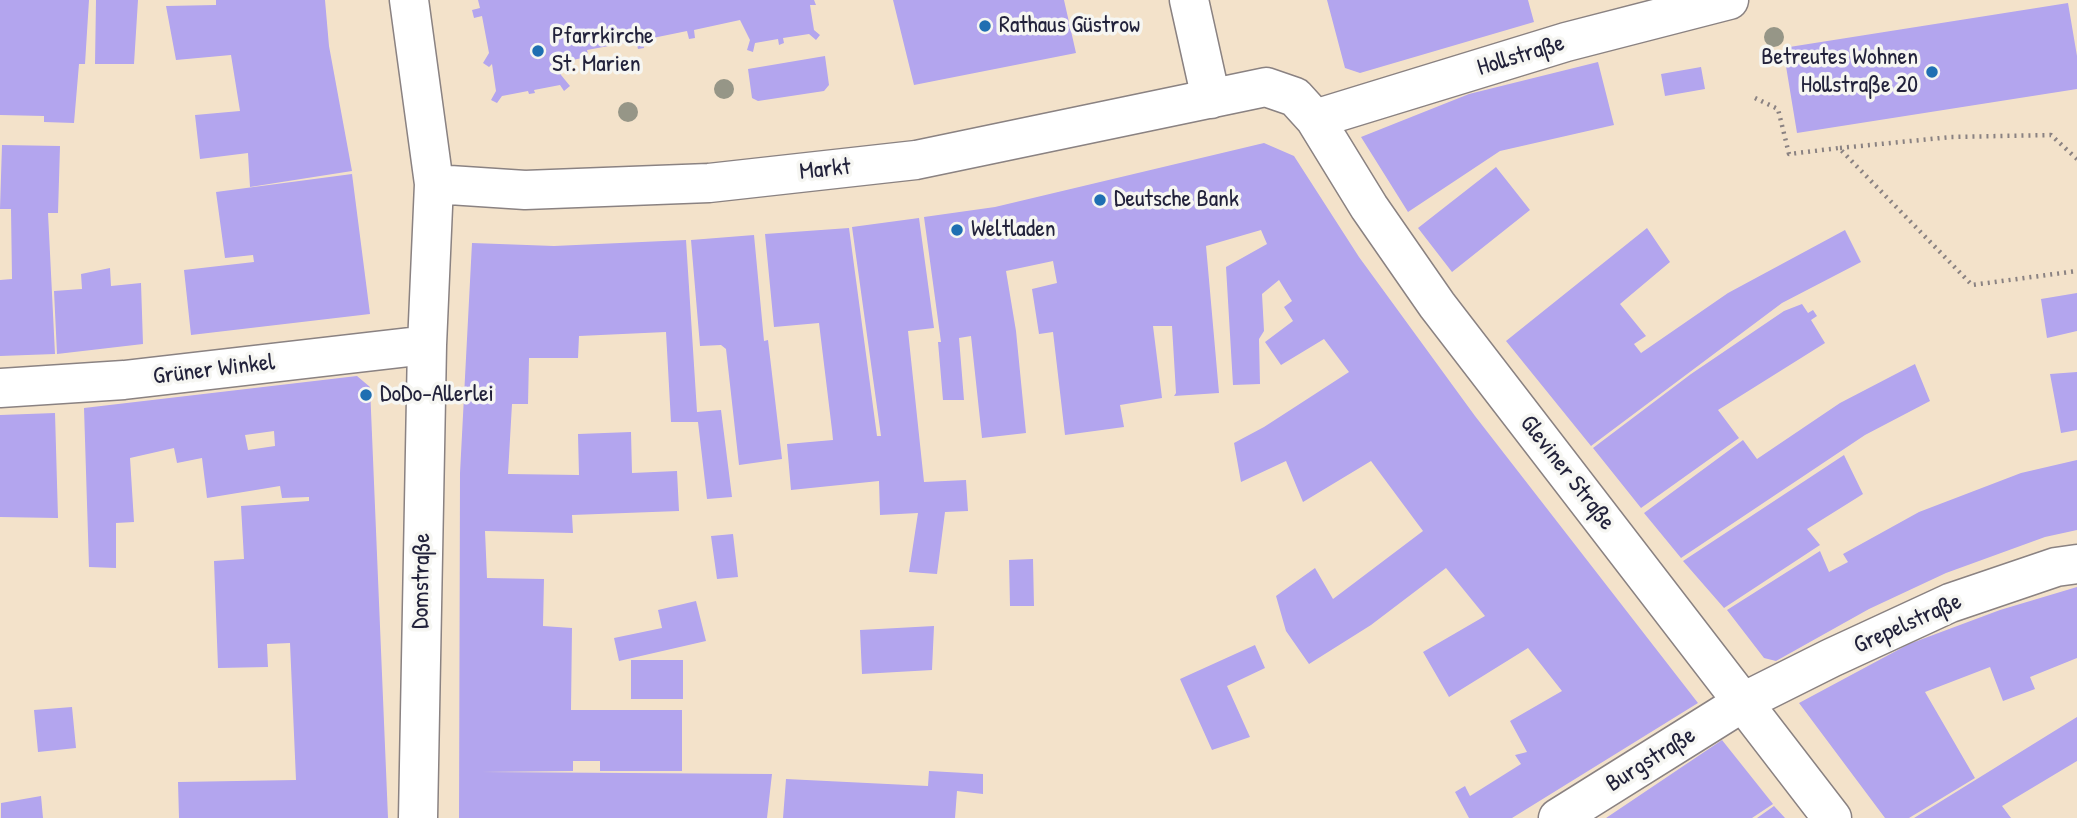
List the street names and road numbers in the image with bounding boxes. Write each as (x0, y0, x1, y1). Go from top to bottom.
street label: Hollstraße (1474, 29, 1568, 83)
street label: Markt (798, 153, 852, 187)
street label: Grüner Winkel (151, 348, 277, 392)
street label: Gleviner Straße (1513, 410, 1621, 536)
street label: Domstraße (407, 533, 437, 629)
street label: Grepelstraße (1850, 587, 1966, 661)
street label: Burgstraße (1601, 721, 1701, 799)

